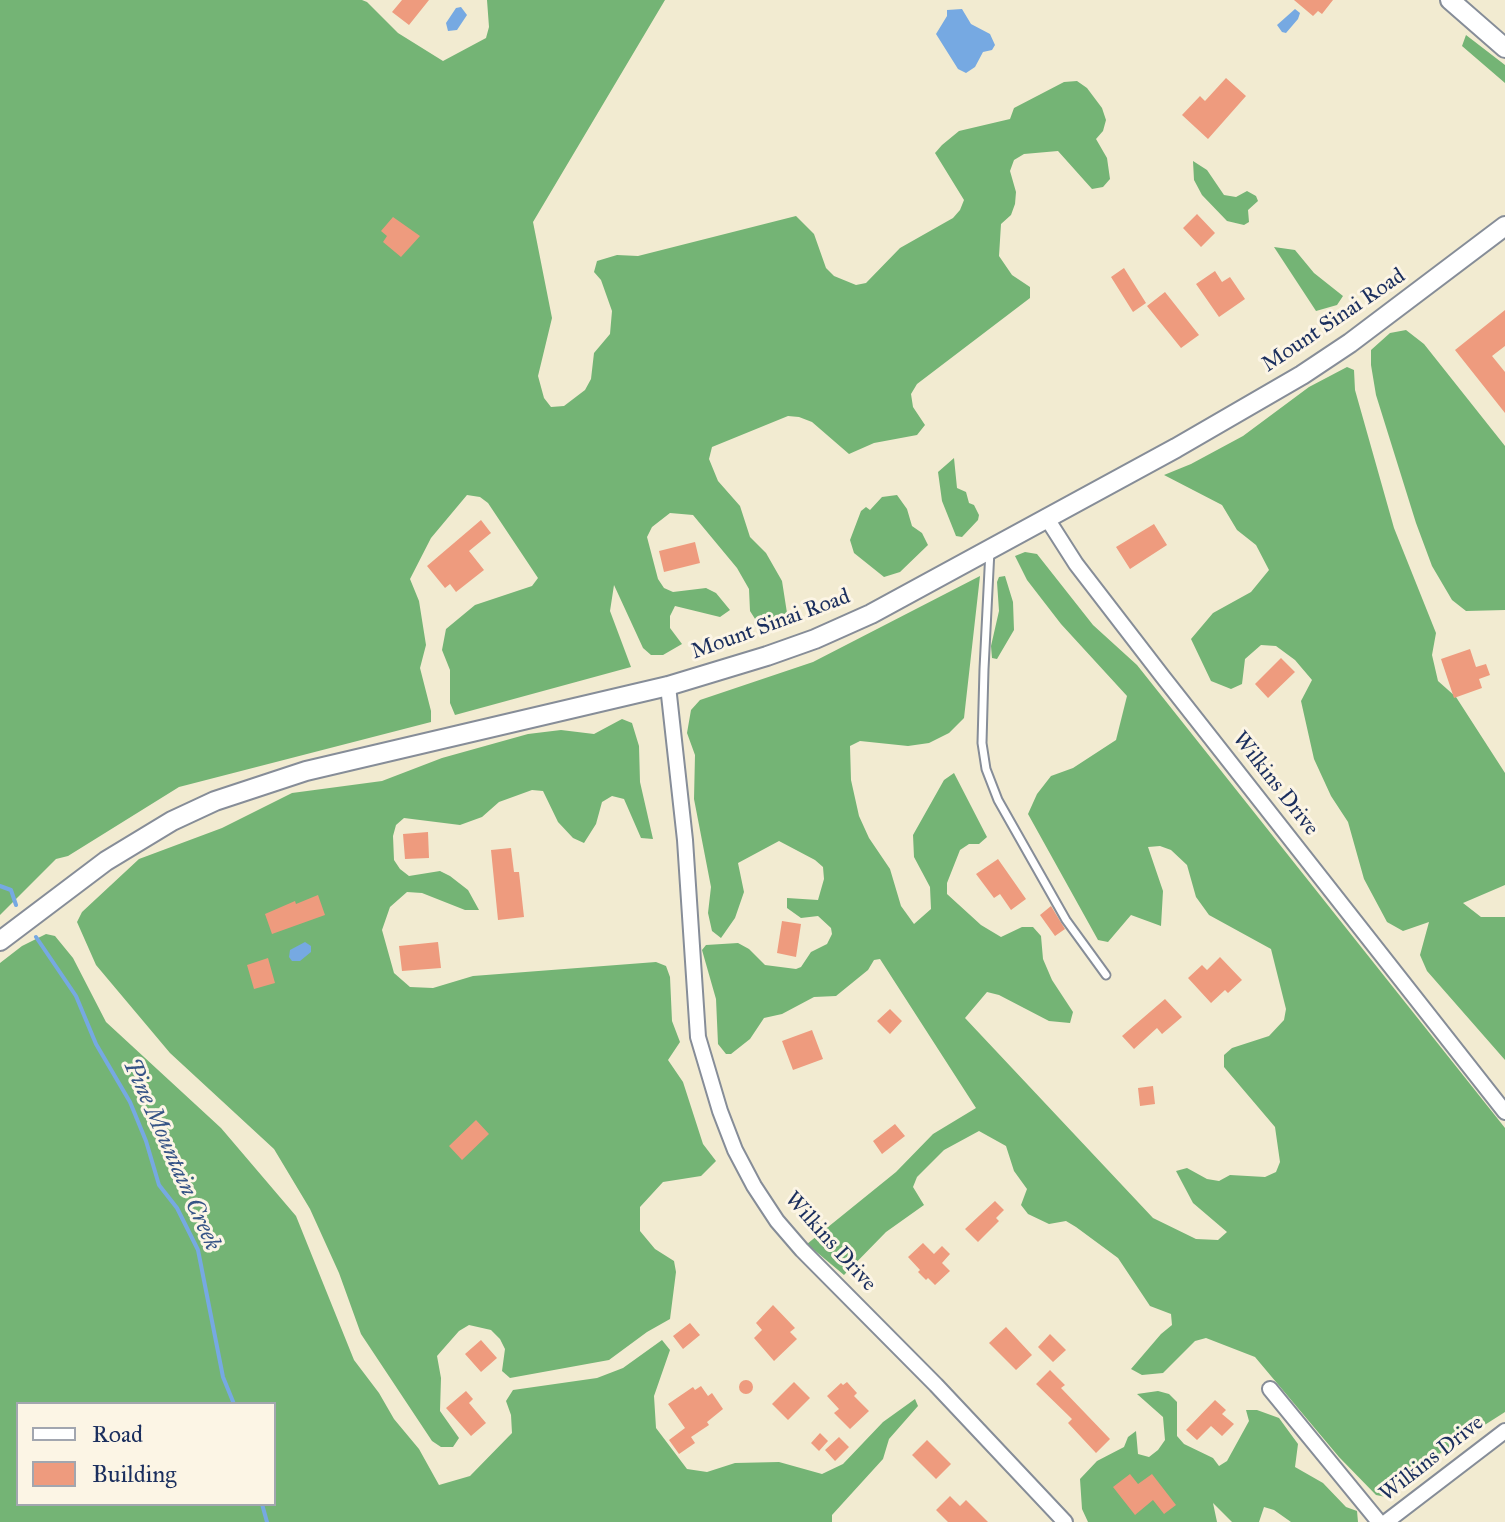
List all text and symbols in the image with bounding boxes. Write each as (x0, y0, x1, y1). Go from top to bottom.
street label: Mount Sinai Road (1257, 263, 1411, 379)
street label: Mount Sinai Road (688, 584, 854, 666)
street label: Wilkins Drive (1226, 727, 1324, 841)
water label: Pine Mountain Creek (116, 1055, 226, 1255)
street label: Wilkins Drive (778, 1187, 882, 1297)
legend (16, 1402, 276, 1506)
street label: Wilkins Drive (1375, 1410, 1489, 1508)
text: Road (92, 1419, 143, 1449)
text: Building (92, 1459, 177, 1489)

